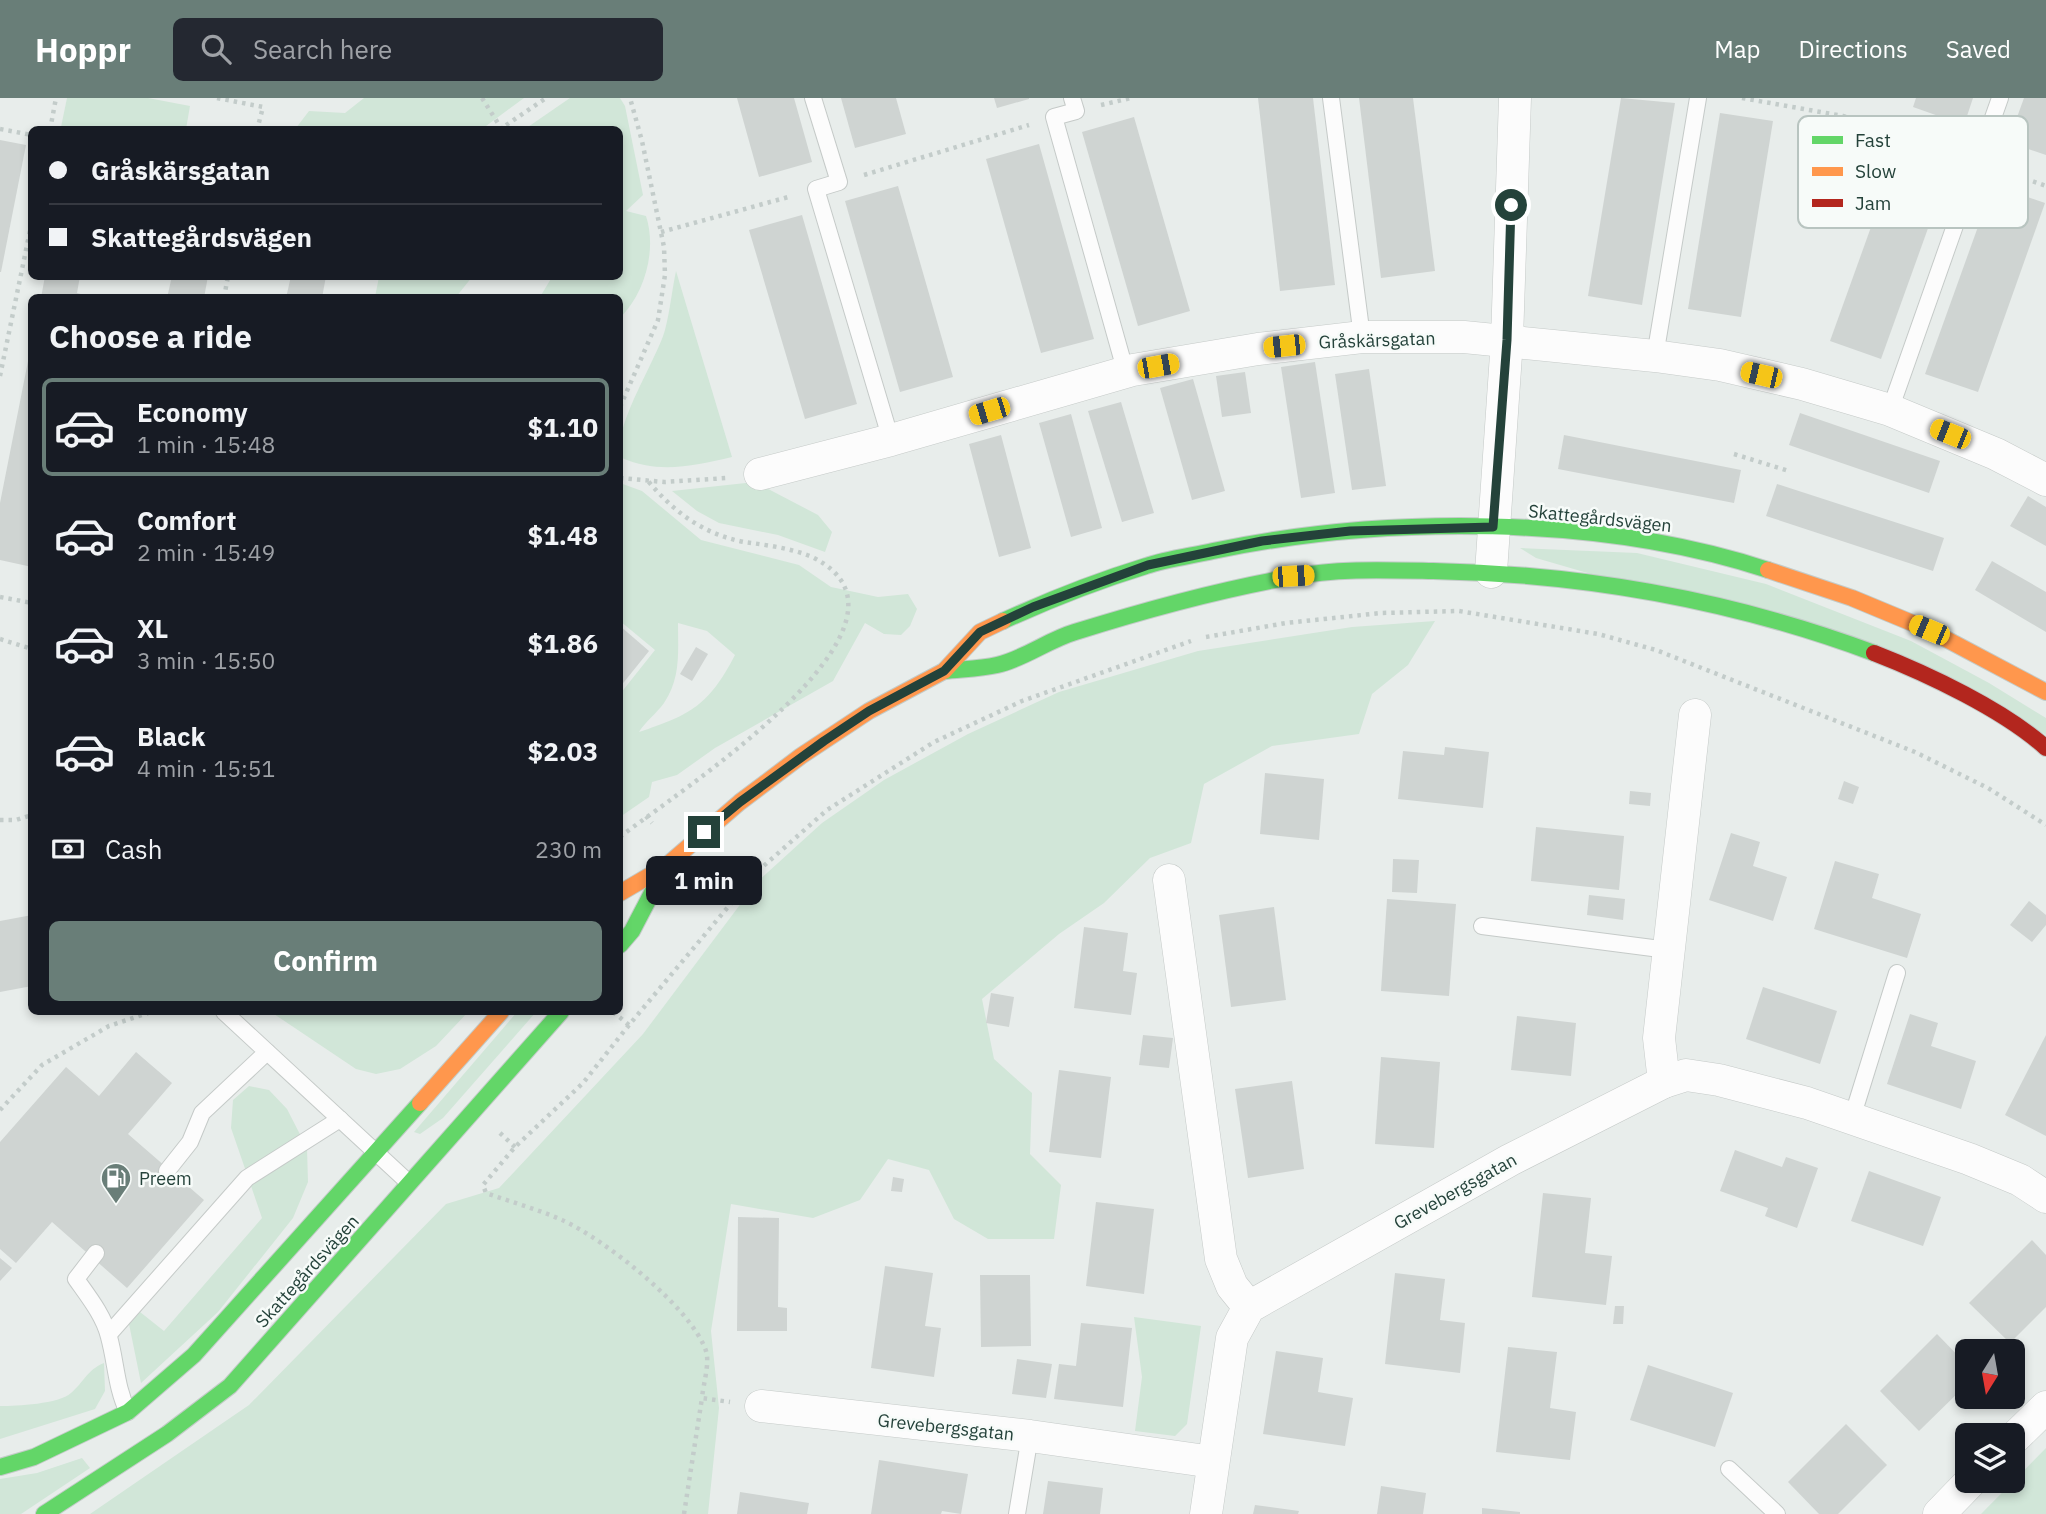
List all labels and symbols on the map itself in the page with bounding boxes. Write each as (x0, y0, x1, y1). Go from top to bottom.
legend (1798, 116, 2028, 228)
text: Fast (1855, 128, 1891, 152)
text: Slow (1855, 159, 1896, 183)
route start (1495, 189, 1527, 221)
text: Jam (1855, 191, 1891, 215)
street label: Gråskärsgatan (1318, 326, 1436, 354)
car (1263, 333, 1306, 359)
car (1136, 352, 1181, 380)
car (1739, 360, 1784, 390)
car (966, 395, 1013, 427)
car (1927, 416, 1974, 452)
street label: Skattegårdsvägen (1527, 499, 1673, 537)
car (1272, 564, 1315, 588)
car (1906, 612, 1953, 648)
route end (688, 816, 720, 848)
callout: 1 min (646, 856, 762, 906)
street label: Grevebergsgatan (1389, 1148, 1521, 1234)
fuel station icon: Preem (99, 1161, 133, 1205)
place label: Preem (139, 1167, 192, 1190)
street label: Skattegårdsvägen (250, 1210, 364, 1332)
north arrow (1955, 1339, 2025, 1409)
street label: Grevebergsgatan (877, 1408, 1015, 1446)

